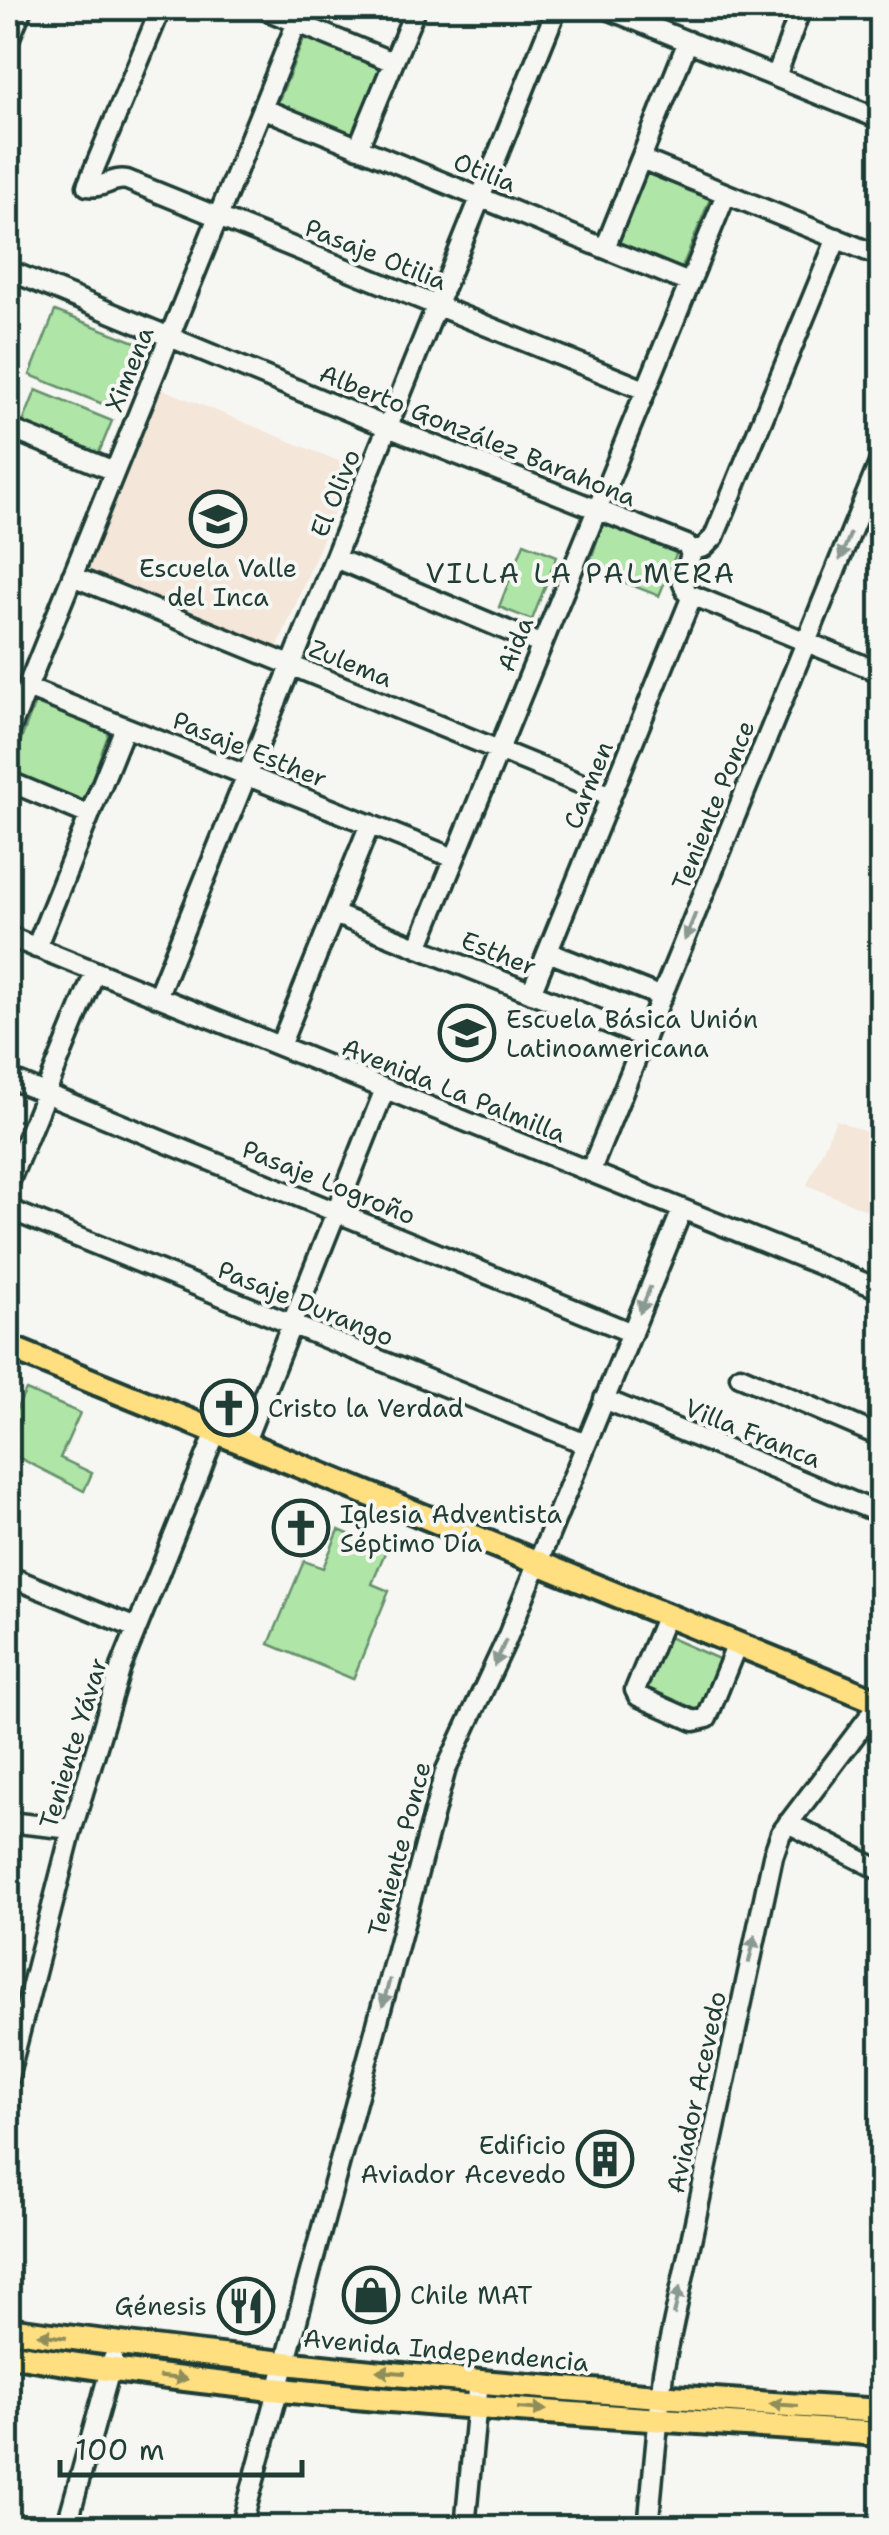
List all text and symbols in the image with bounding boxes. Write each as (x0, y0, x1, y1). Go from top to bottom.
street label: Otilia (449, 144, 522, 200)
street label: Pasaje Otilia (300, 210, 452, 298)
street label: Ximena (97, 321, 162, 417)
street label: Alberto González Barahona (315, 356, 642, 514)
street label: El Olivo (302, 444, 368, 542)
school or university icon: Escuela Valle del Inca (188, 489, 248, 549)
one-way arrow (836, 532, 852, 562)
place label: Escuela Valle del Inca (139, 551, 297, 614)
district label: VILLA LA PALMERA (425, 554, 737, 592)
street label: Aida (489, 611, 541, 676)
street label: Zulema (304, 631, 398, 695)
street label: Pasaje Esther (168, 703, 332, 795)
street label: Teniente Ponce (663, 715, 763, 895)
street label: Carmen (555, 736, 621, 834)
one-way arrow (682, 912, 698, 942)
street label: Esther (456, 923, 542, 983)
place label: Escuela Básica Unión Latinoamericana (506, 1002, 758, 1065)
school or university icon: Escuela Básica Unión Latinoamericana (437, 1003, 497, 1063)
street label: Avenida La Palmilla (337, 1029, 572, 1151)
street label: Pasaje Logroño (237, 1132, 421, 1232)
street label: Pasaje Durango (213, 1252, 399, 1354)
one-way arrow (637, 1285, 653, 1315)
church icon: Cristo la Verdad (199, 1378, 259, 1438)
street label: Villa Franca (680, 1390, 827, 1476)
place label: Cristo la Verdad (268, 1391, 464, 1425)
place label: Iglesia Adventista Séptimo Día (340, 1497, 563, 1560)
church icon: Iglesia Adventista Séptimo Día (271, 1498, 331, 1558)
one-way arrow (492, 1638, 508, 1668)
street label: Teniente Yávar (31, 1653, 115, 1833)
street label: Teniente Ponce (359, 1758, 439, 1940)
one-way arrow (745, 1933, 760, 1964)
one-way arrow (378, 1978, 394, 2009)
street label: Aviador Acevedo (658, 1988, 734, 2196)
place label: Edificio Aviador Acevedo (360, 2128, 566, 2191)
building icon: Edificio Aviador Acevedo (575, 2129, 635, 2189)
shop icon: Chile MAT (341, 2265, 401, 2325)
restaurant icon: Génesis (216, 2276, 276, 2336)
place label: Chile MAT (410, 2278, 533, 2312)
one-way arrow (670, 2285, 686, 2316)
place label: Génesis (114, 2289, 207, 2323)
street label: Avenida Independencia (302, 2321, 591, 2379)
one-way arrow (36, 2327, 68, 2343)
one-way arrow (374, 2364, 406, 2380)
one-way arrow (158, 2370, 190, 2386)
one-way arrow (768, 2397, 800, 2413)
one-way arrow (516, 2402, 548, 2418)
scale bar (60, 2415, 302, 2477)
text: 100 m (75, 2429, 165, 2470)

